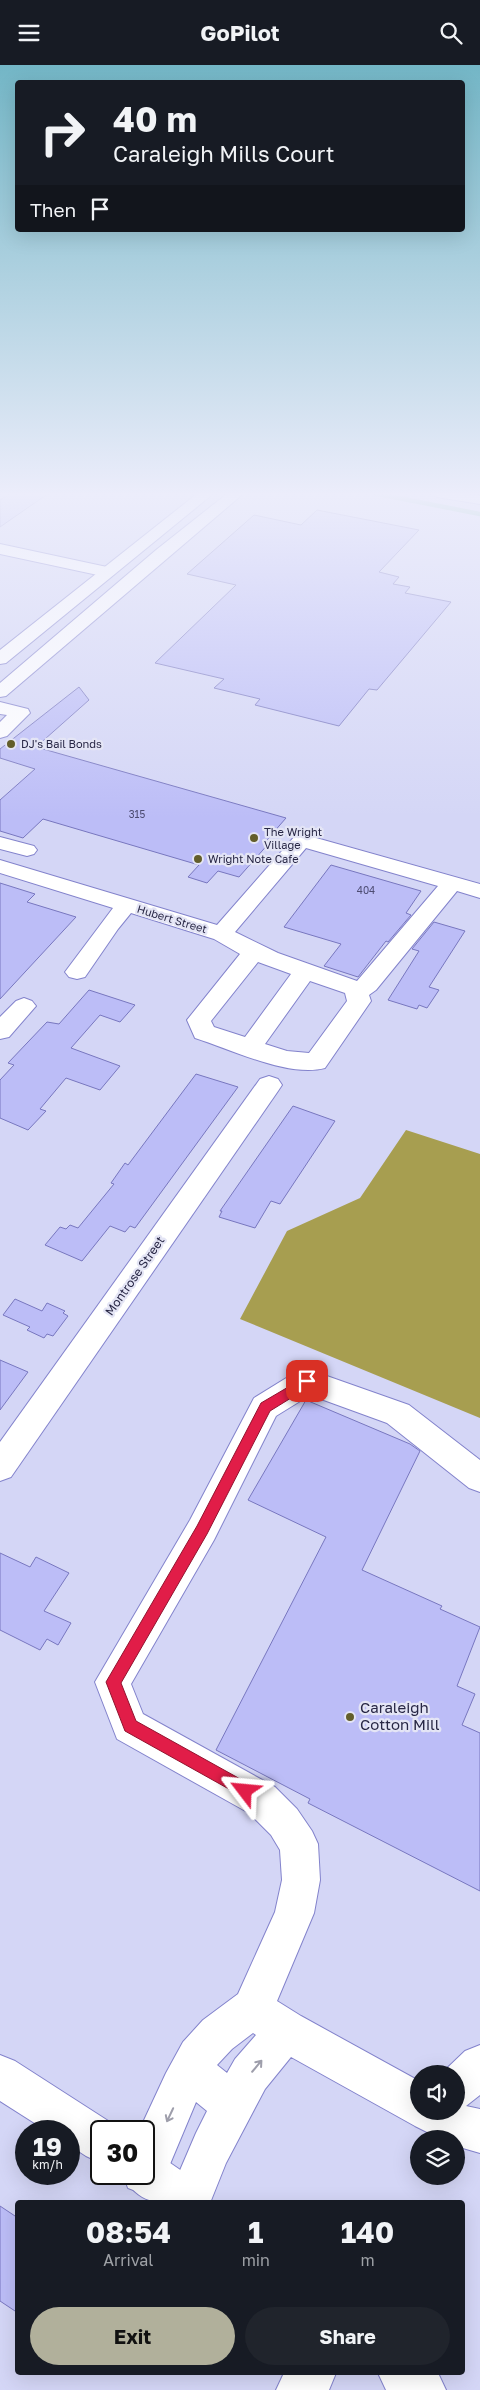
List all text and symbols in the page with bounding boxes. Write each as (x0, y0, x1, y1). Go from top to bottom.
icon: menu (15, 19, 43, 47)
text: GoPilot (200, 19, 280, 46)
icon: search (437, 19, 465, 47)
text: 40 m (113, 98, 197, 140)
icon: right (30, 100, 95, 165)
text: Caraleigh Mills Court (113, 140, 335, 167)
icon: arrive (86, 195, 114, 223)
text: Then (30, 198, 76, 221)
place label: DJ's Bail Bonds (21, 737, 102, 750)
marker: DJ's Bail Bonds (5, 738, 17, 750)
house number: 315 (129, 808, 145, 820)
place label: The Wright Village (264, 825, 322, 851)
marker: The Wright Village (248, 832, 260, 844)
place label: Wright Note Cafe (208, 852, 299, 865)
marker: Wright Note Cafe (192, 853, 204, 865)
house number: 404 (357, 884, 375, 896)
street label: Hubert Street (136, 902, 209, 935)
street label: Montrose Street (102, 1233, 168, 1318)
pin (286, 1360, 328, 1402)
icon: arrive (293, 1367, 321, 1395)
place label: Caraleigh Cotton Mill (360, 1698, 440, 1733)
marker: Caraleigh Cotton Mill (344, 1711, 356, 1723)
position arrow (218, 1764, 270, 1816)
one-way arrow (252, 2059, 263, 2072)
map controls (410, 2065, 465, 2185)
button: sound (410, 2065, 465, 2120)
one-way arrow (164, 2107, 174, 2122)
speed limit sign: 30 (90, 2120, 155, 2185)
button: layers (410, 2130, 465, 2185)
text: 19 (33, 2131, 62, 2162)
text: km/h (32, 2157, 63, 2172)
text: 08:54 (86, 2214, 171, 2250)
text: 1 (248, 2214, 264, 2250)
text: 140 (341, 2214, 394, 2250)
text: Arrival (103, 2250, 153, 2270)
text: min (242, 2250, 270, 2270)
text: m (360, 2250, 375, 2270)
button: Exit (30, 2307, 235, 2365)
button: Share (245, 2307, 450, 2365)

